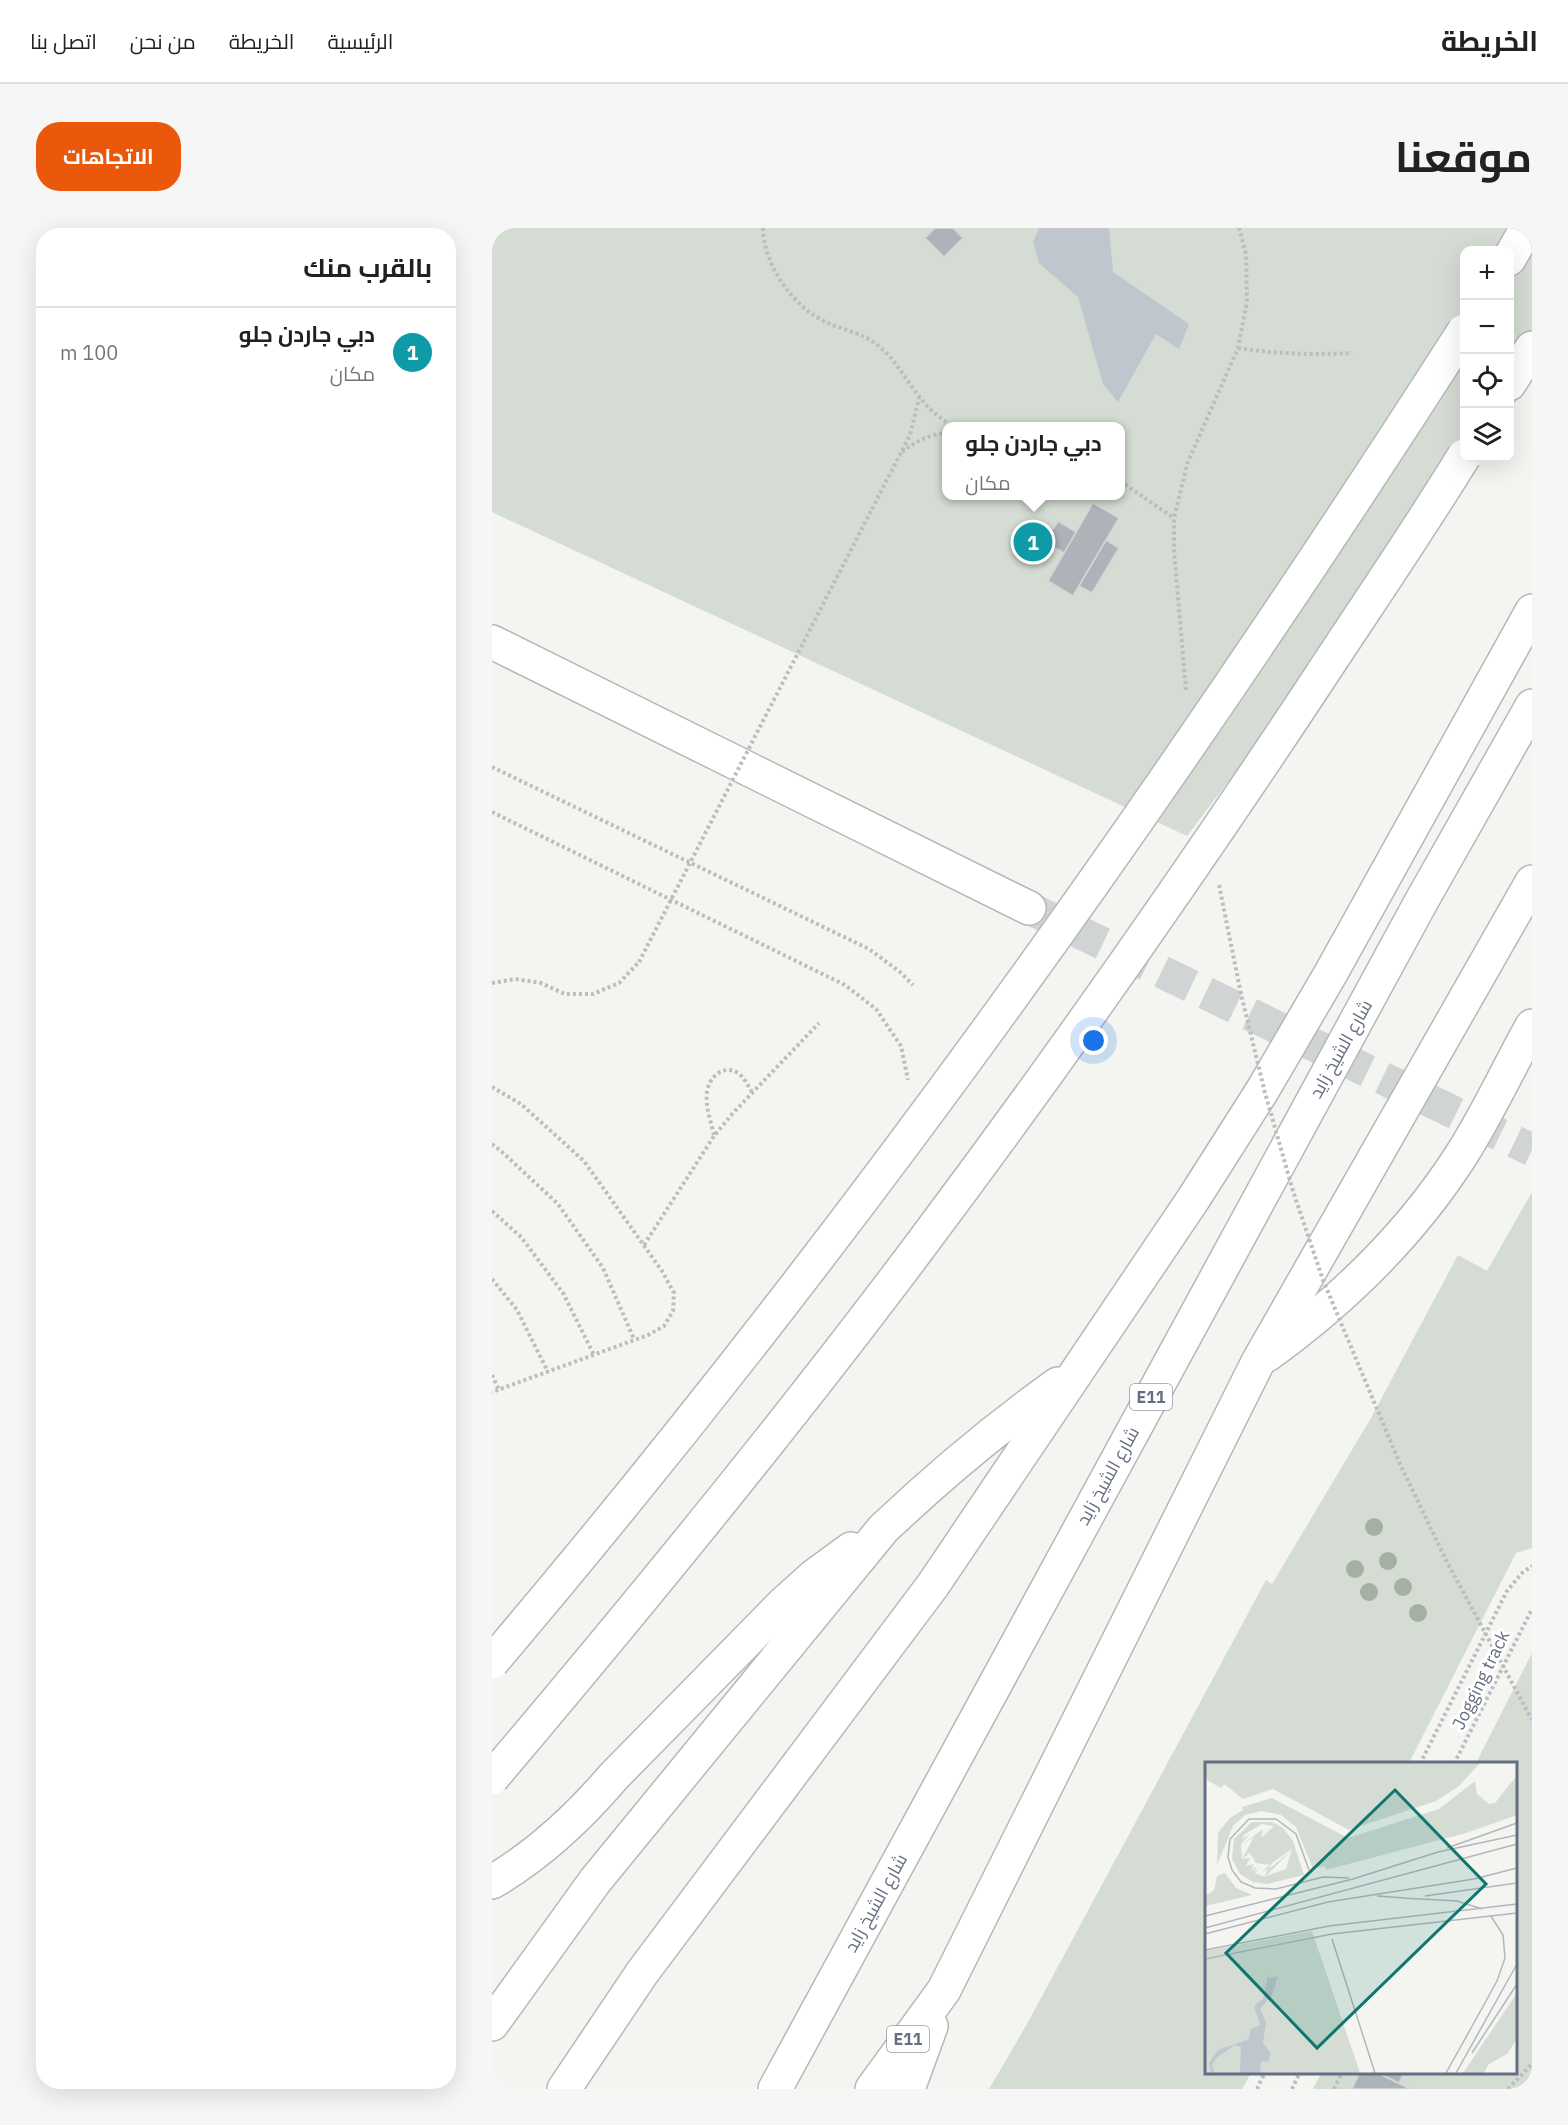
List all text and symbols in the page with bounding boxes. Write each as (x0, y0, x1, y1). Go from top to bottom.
text: الخريطة (1441, 22, 1538, 59)
text: اتصل بنا (30, 27, 97, 55)
text: من نحن (130, 27, 196, 55)
text: الخريطة (229, 27, 294, 55)
text: الرئيسية (327, 27, 393, 55)
button: الاتجاهات (36, 122, 181, 191)
text: موقعنا (1395, 129, 1532, 184)
map controls (1460, 246, 1514, 462)
button: + (1460, 246, 1514, 300)
text: بالقرب منك (303, 250, 432, 284)
button: − (1460, 300, 1514, 354)
text: دبي جاردن جلو (239, 319, 375, 348)
text: 100 m (60, 339, 118, 366)
text: 1 (407, 339, 419, 366)
button: locate (1460, 354, 1514, 408)
text: مكان (330, 360, 375, 387)
button: layers (1460, 408, 1514, 462)
popup (942, 422, 1125, 500)
text: دبي جاردن جلو (965, 428, 1102, 457)
text: مكان (965, 469, 1011, 496)
pin: 1 (1014, 520, 1052, 564)
street label: شارع الشيخ زايد (1304, 995, 1378, 1103)
your location (1079, 1026, 1108, 1055)
road number: E11 (1130, 1384, 1172, 1410)
street label: شارع الشيخ زايد (1071, 1422, 1145, 1530)
street label: Jogging track (1447, 1626, 1515, 1733)
inset map (1205, 1762, 1517, 2074)
street label: شارع الشيخ زايد (839, 1849, 913, 1957)
road number: E11 (887, 2026, 929, 2052)

